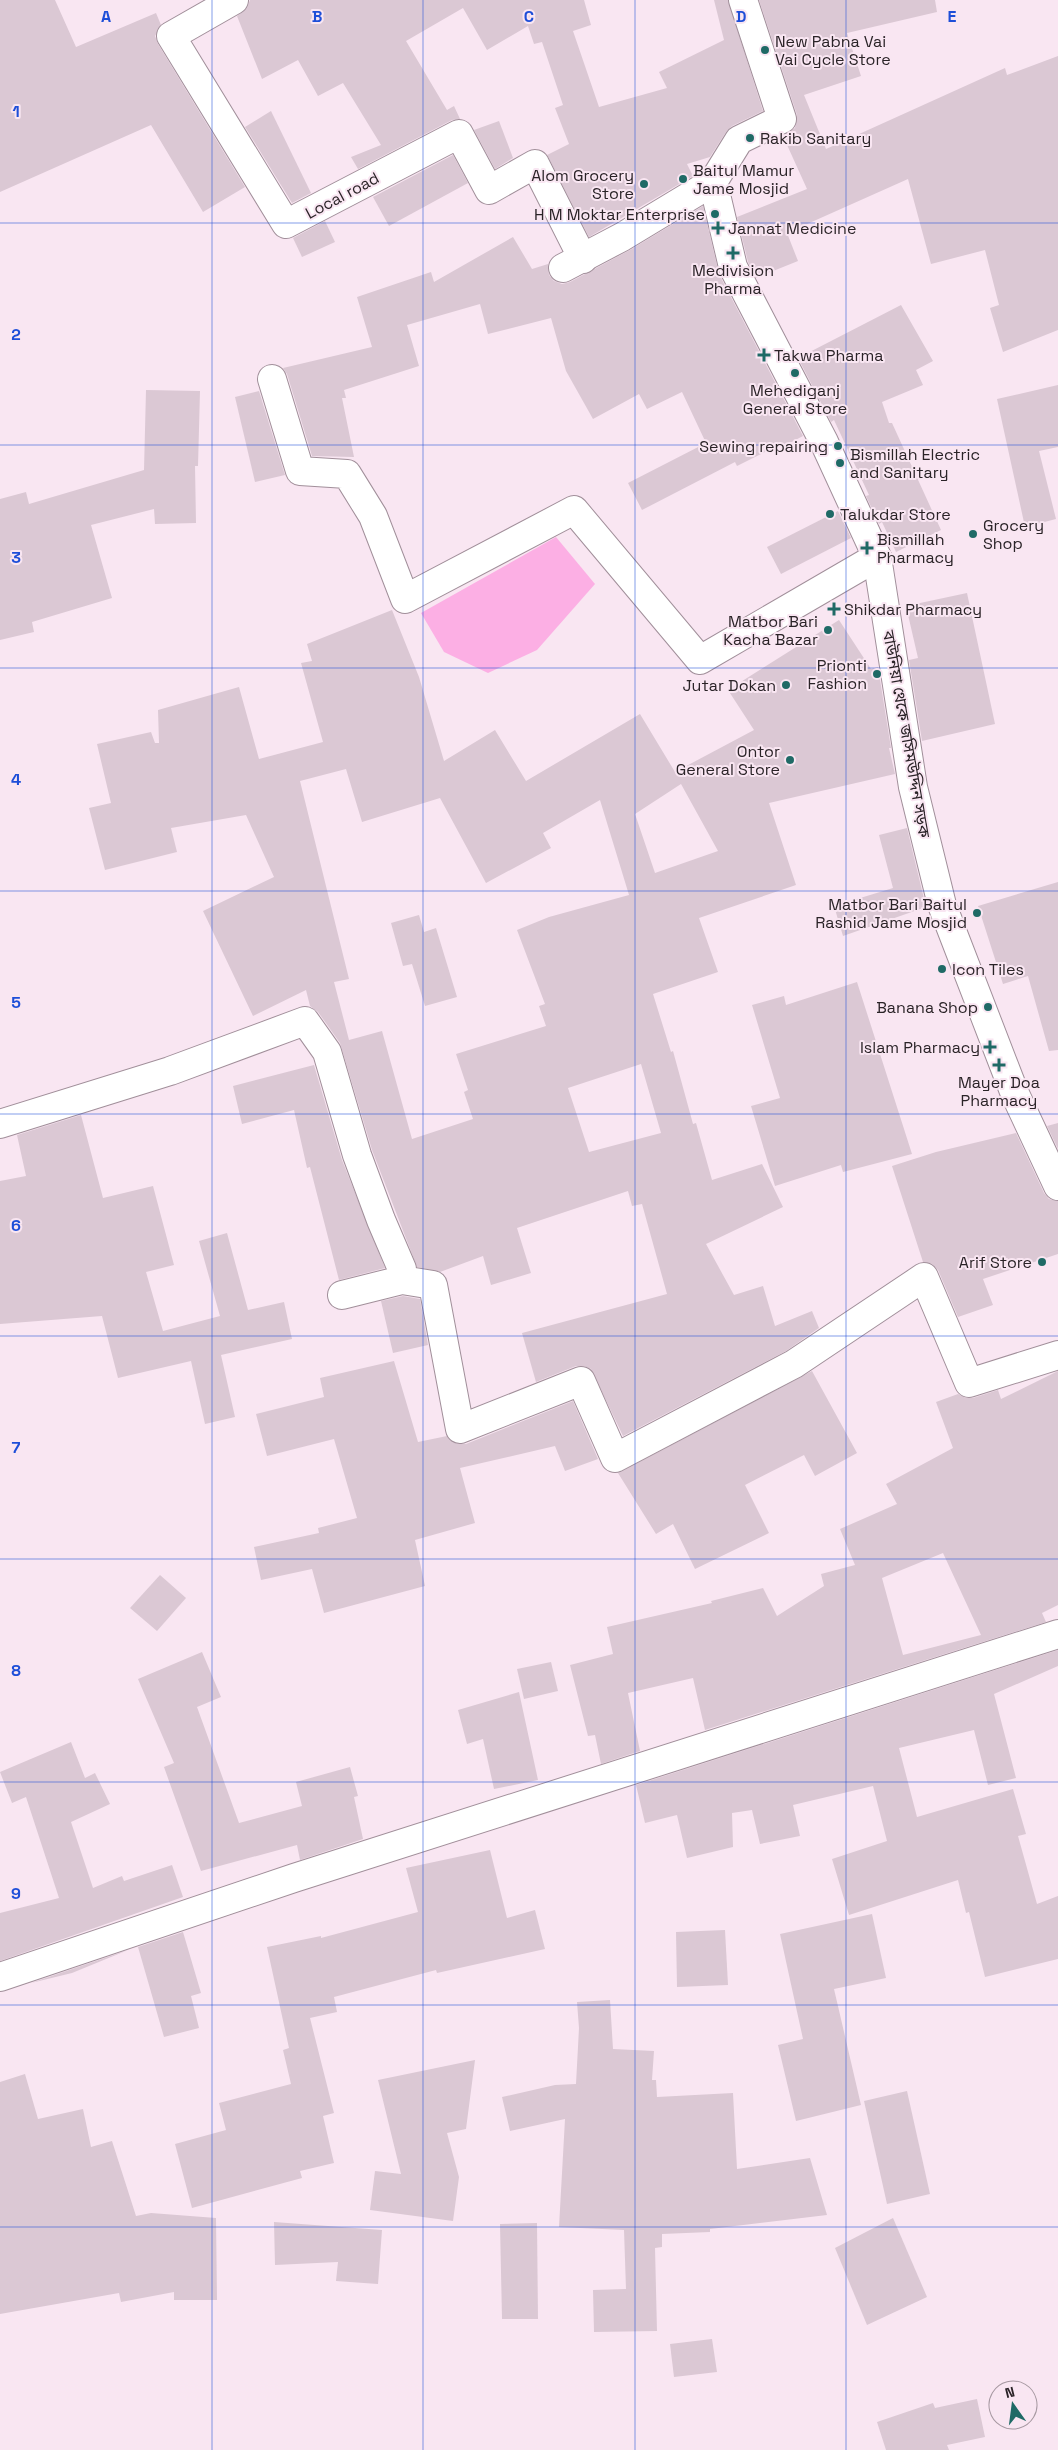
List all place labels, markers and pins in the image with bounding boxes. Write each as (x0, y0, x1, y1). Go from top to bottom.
place label: New Pabna Vai Vai Cycle Store (775, 31, 891, 70)
marker: New Pabna Vai Vai Cycle Store (759, 44, 771, 56)
place label: Rakib Sanitary (760, 128, 871, 149)
marker: Rakib Sanitary (744, 132, 756, 144)
place label: Baitul Mamur Jame Mosjid (693, 160, 794, 199)
place label: Alom Grocery Store (531, 165, 634, 204)
marker: Baitul Mamur Jame Mosjid (677, 173, 689, 185)
marker: Alom Grocery Store (638, 178, 650, 190)
place label: H M Moktar Enterprise (534, 204, 705, 225)
marker: H M Moktar Enterprise (709, 208, 721, 220)
place label: Jannat Medicine (728, 218, 856, 239)
marker: Jannat Medicine (712, 222, 724, 234)
marker: Medivision Pharma (727, 247, 739, 259)
place label: Medivision Pharma (692, 260, 774, 299)
place label: Takwa Pharma (774, 345, 883, 366)
marker: Takwa Pharma (758, 349, 770, 361)
marker: Mehediganj General Store (789, 367, 801, 379)
place label: Mehediganj General Store (743, 380, 847, 419)
place label: Sewing repairing (699, 436, 828, 457)
marker: Sewing repairing (832, 440, 844, 452)
place label: Bismillah Electric and Sanitary (850, 444, 980, 483)
marker: Bismillah Electric and Sanitary (834, 457, 846, 469)
place label: Talukdar Store (840, 504, 951, 525)
marker: Talukdar Store (824, 508, 836, 520)
place label: Grocery Shop (983, 515, 1044, 554)
marker: Grocery Shop (967, 528, 979, 540)
place label: Bismillah Pharmacy (877, 529, 954, 568)
marker: Bismillah Pharmacy (861, 542, 873, 554)
place label: Shikdar Pharmacy (844, 599, 982, 620)
marker: Shikdar Pharmacy (828, 603, 840, 615)
place label: Matbor Bari Kacha Bazar (723, 611, 818, 650)
marker: Matbor Bari Kacha Bazar (822, 624, 834, 636)
place label: Prionti Fashion (807, 655, 867, 694)
marker: Prionti Fashion (871, 668, 883, 680)
place label: Jutar Dokan (683, 675, 776, 696)
marker: Jutar Dokan (780, 679, 792, 691)
place label: Ontor General Store (676, 741, 780, 780)
marker: Ontor General Store (784, 754, 796, 766)
place label: Matbor Bari Baitul Rashid Jame Mosjid (815, 894, 967, 933)
marker: Matbor Bari Baitul Rashid Jame Mosjid (971, 907, 983, 919)
place label: Icon Tiles (952, 959, 1024, 980)
marker: Icon Tiles (936, 963, 948, 975)
place label: Banana Shop (876, 997, 978, 1018)
marker: Banana Shop (982, 1001, 994, 1013)
place label: Islam Pharmacy (860, 1037, 980, 1058)
marker: Islam Pharmacy (984, 1041, 996, 1053)
marker: Mayer Doa Pharmacy (993, 1059, 1005, 1071)
place label: Mayer Doa Pharmacy (958, 1072, 1040, 1111)
place label: Arif Store (959, 1252, 1032, 1273)
marker: Arif Store (1036, 1256, 1048, 1268)

